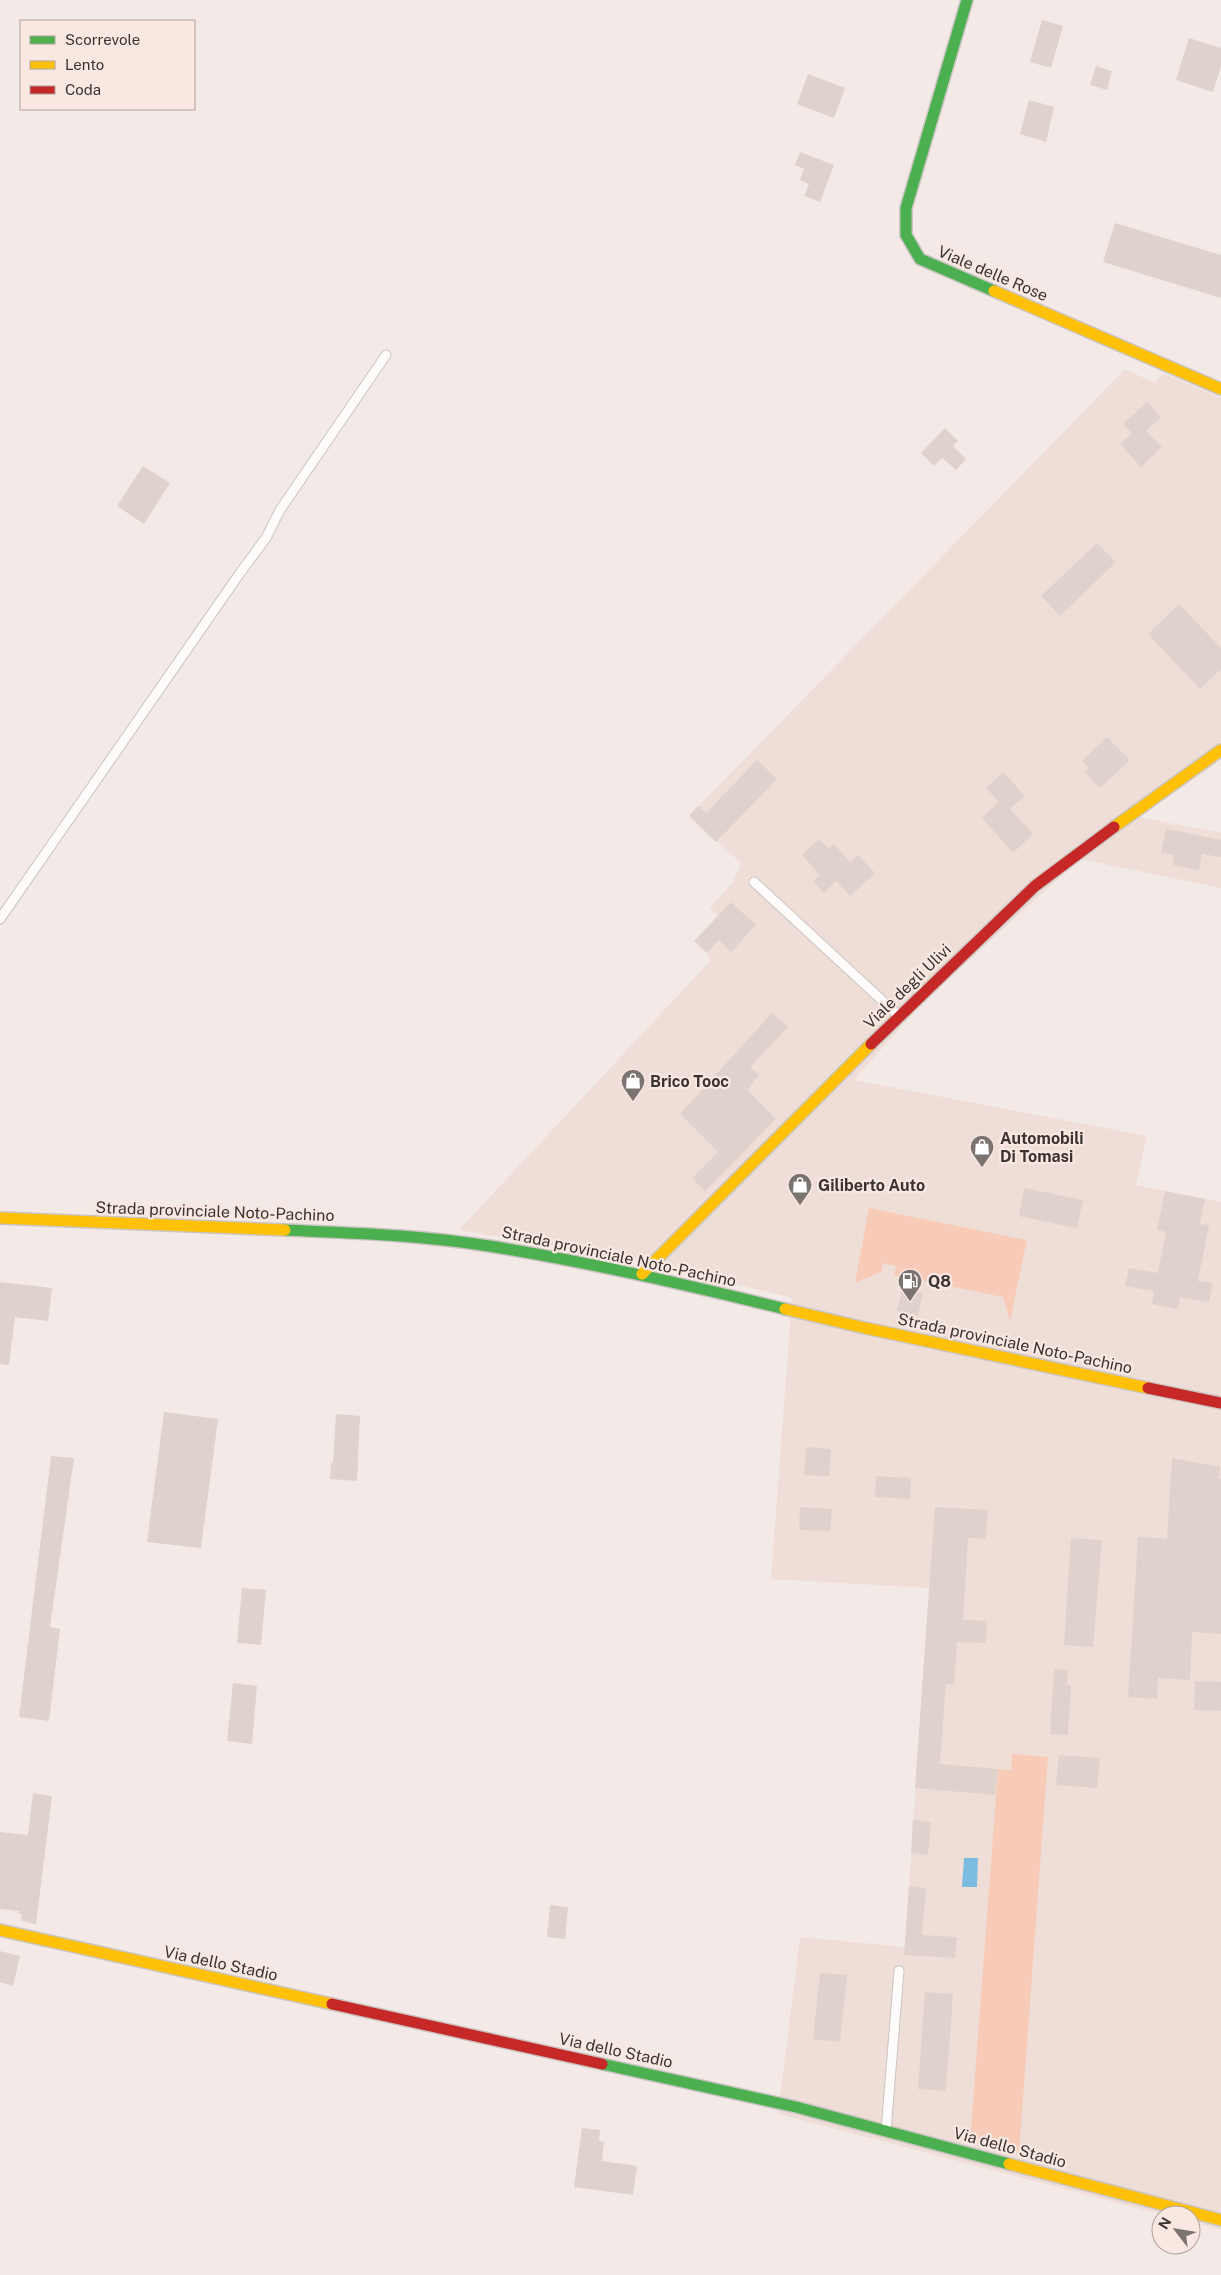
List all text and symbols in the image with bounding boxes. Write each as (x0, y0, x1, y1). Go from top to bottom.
legend (20, 20, 195, 110)
text: Scorrevole (65, 31, 140, 48)
text: Lento (65, 56, 104, 73)
text: Coda (65, 81, 101, 98)
street label: Viale delle Rose (935, 242, 1051, 305)
street label: Viale degli Ulivi (860, 940, 955, 1033)
shop icon: Brico Tooc (620, 1068, 646, 1102)
place label: Brico Tooc (650, 1072, 729, 1091)
place label: Automobili Di Tomasi (1000, 1129, 1084, 1166)
shop icon: Automobili Di Tomasi (969, 1134, 995, 1168)
shop icon: Giliberto Auto (787, 1172, 813, 1206)
place label: Giliberto Auto (818, 1176, 925, 1195)
street label: Strada provinciale Noto-Pachino (95, 1198, 335, 1225)
street label: Strada provinciale Noto-Pachino (500, 1222, 738, 1291)
fuel station icon: Q8 (897, 1268, 923, 1302)
place label: Q8 (928, 1272, 951, 1291)
street label: Strada provinciale Noto-Pachino (896, 1309, 1134, 1378)
street label: Via dello Stadio (162, 1942, 280, 1985)
street label: Via dello Stadio (557, 2029, 675, 2072)
street label: Via dello Stadio (951, 2123, 1068, 2172)
north arrow (1151, 2205, 1201, 2255)
text: N (1155, 2214, 1175, 2232)

